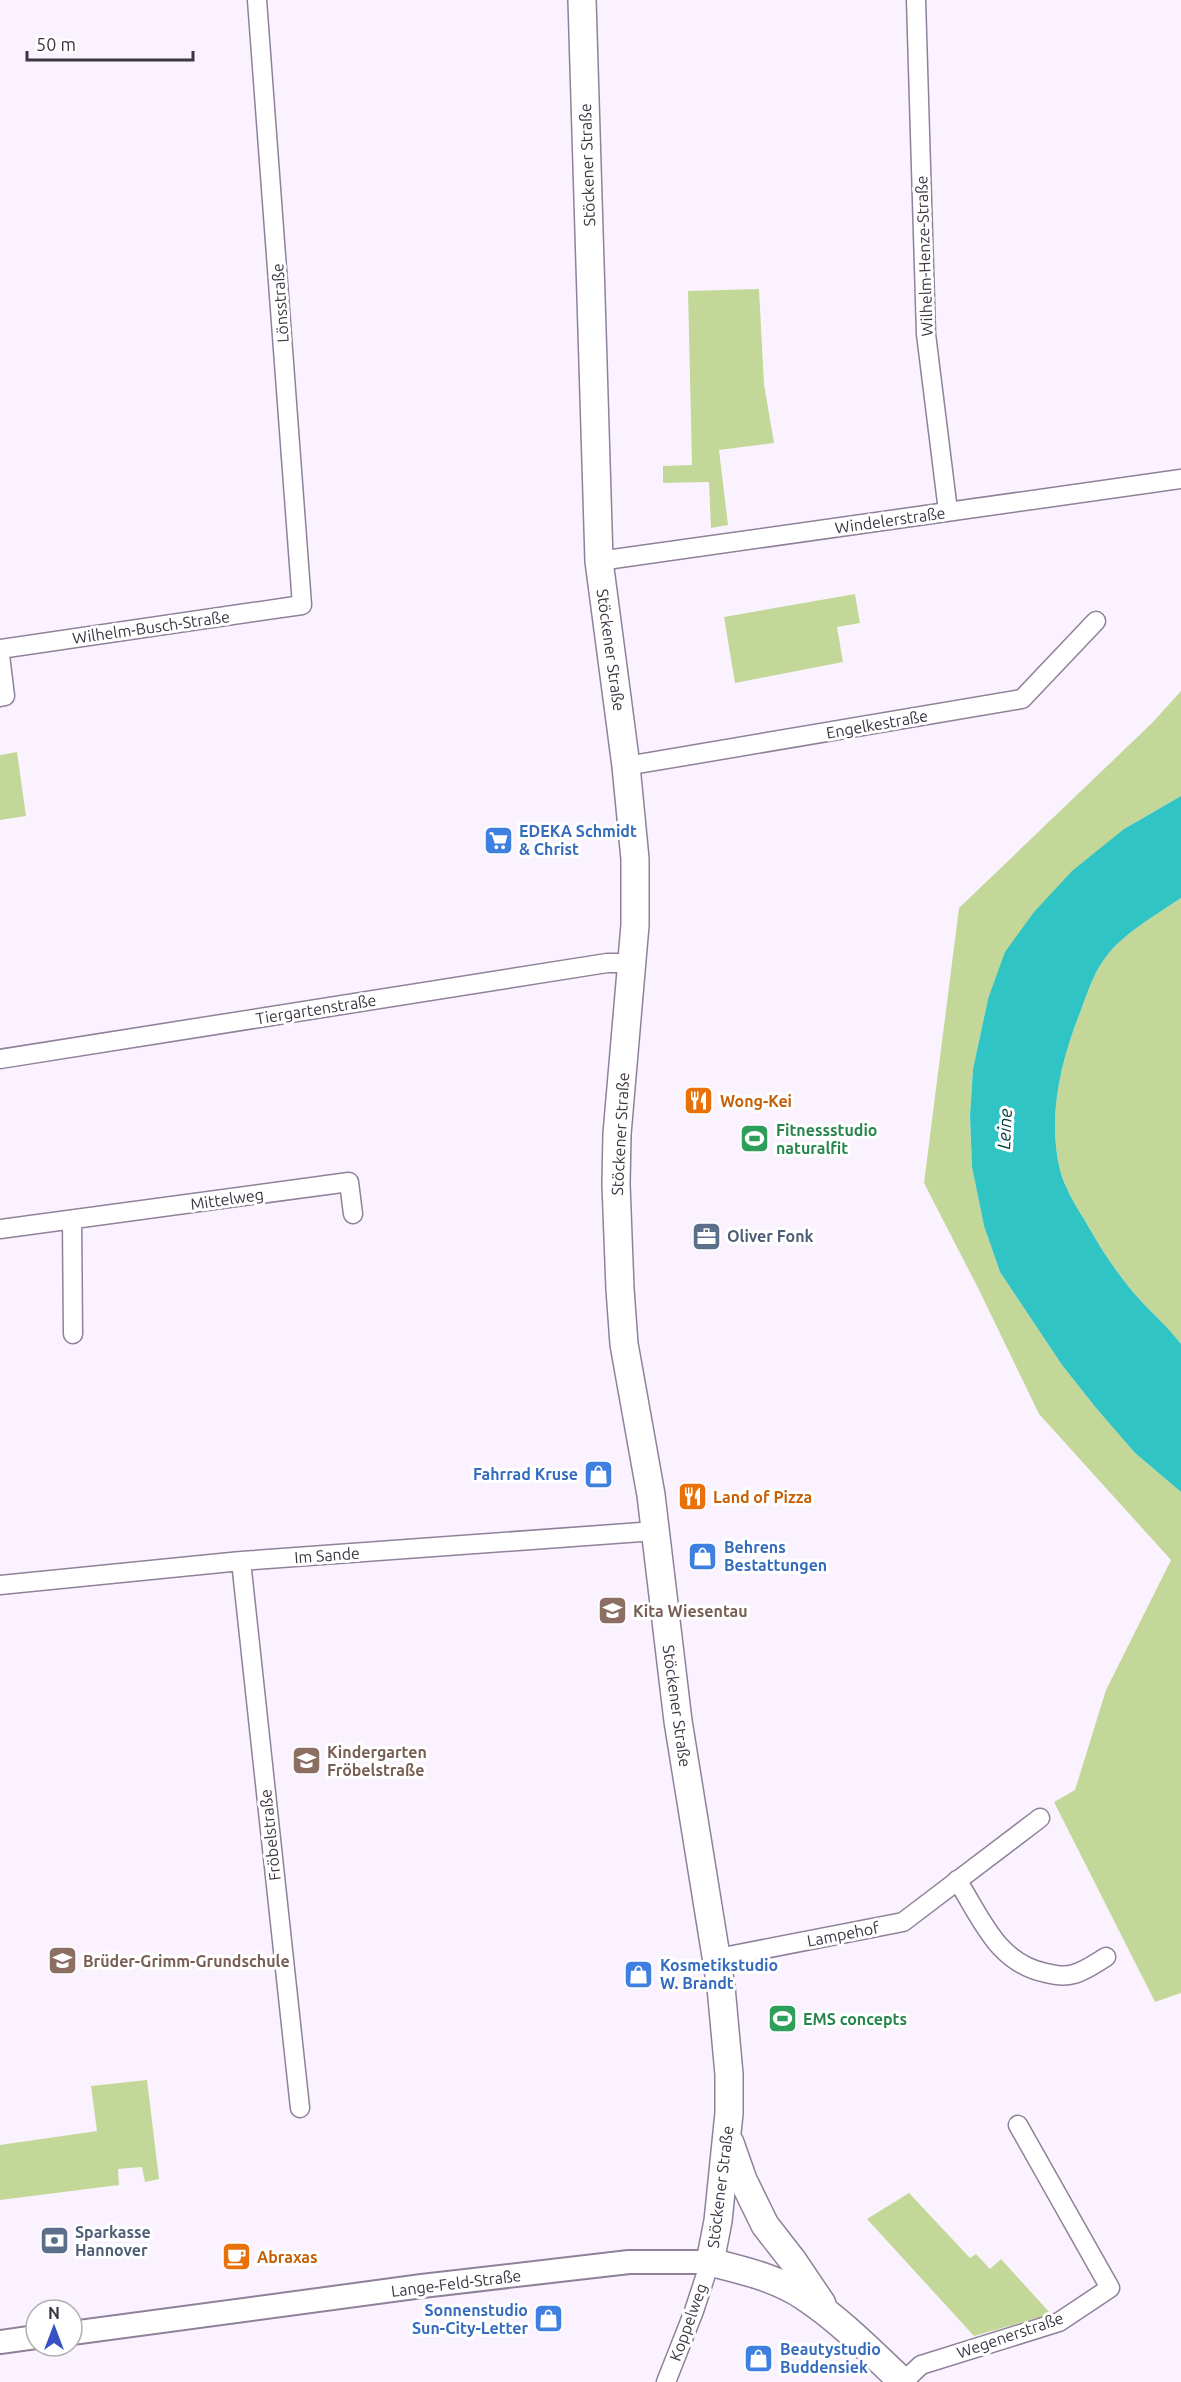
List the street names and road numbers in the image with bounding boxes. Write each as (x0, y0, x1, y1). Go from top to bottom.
street label: Stöckener Straße (576, 103, 598, 227)
street label: Wilhelm-Henze-Straße (912, 175, 936, 337)
street label: Lönsstraße (268, 263, 292, 343)
street label: Windelerstraße (834, 503, 946, 537)
street label: Stöckener Straße (594, 588, 628, 712)
street label: Wilhelm-Busch-Straße (71, 607, 231, 647)
street label: Engelkestraße (825, 706, 929, 742)
street label: Tiergartenstraße (254, 991, 378, 1027)
street label: Stöckener Straße (608, 1072, 632, 1196)
street label: Mittelweg (189, 1185, 265, 1213)
street label: Im Sande (294, 1544, 360, 1566)
street label: Stöckener Straße (660, 1644, 694, 1768)
street label: Fröbelstraße (256, 1788, 284, 1882)
street label: Lampehof (805, 1918, 881, 1950)
street label: Stöckener Straße (704, 2125, 736, 2249)
street label: Lange-Feld-Straße (390, 2266, 522, 2300)
street label: Koppelweg (666, 2281, 710, 2363)
street label: Wegenerstraße (954, 2308, 1066, 2362)

